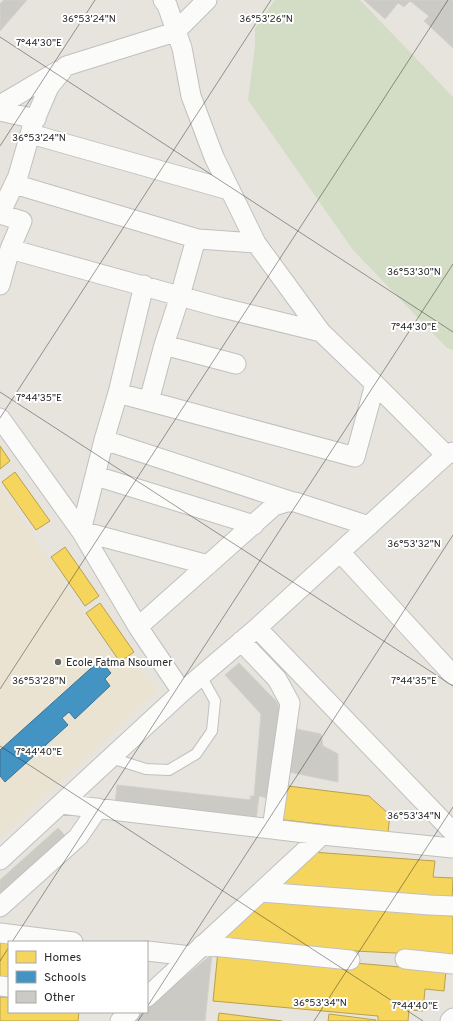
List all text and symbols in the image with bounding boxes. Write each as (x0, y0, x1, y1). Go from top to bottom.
text: 36°53'24"N (62, 13, 116, 26)
text: 36°53'26"N (239, 13, 293, 26)
text: 7°44'30"E (16, 37, 62, 50)
text: 36°53'24"N (12, 132, 66, 145)
text: 36°53'30"N (387, 266, 441, 279)
text: 7°44'30"E (391, 321, 437, 334)
text: 7°44'35"E (16, 392, 62, 405)
text: 36°53'32"N (387, 538, 441, 551)
place label: Ecole Fatma Nsoumer (66, 656, 173, 670)
marker: Ecole Fatma Nsoumer (53, 657, 63, 667)
text: 36°53'28"N (12, 675, 66, 688)
text: 7°44'35"E (391, 675, 437, 688)
text: 7°44'40"E (16, 746, 62, 759)
text: 36°53'34"N (387, 810, 441, 823)
legend (8, 941, 148, 1013)
text: Homes (44, 950, 81, 966)
text: Schools (44, 970, 86, 986)
text: Other (44, 990, 76, 1006)
text: 36°53'34"N (293, 997, 347, 1010)
text: 7°44'40"E (392, 1000, 438, 1013)

